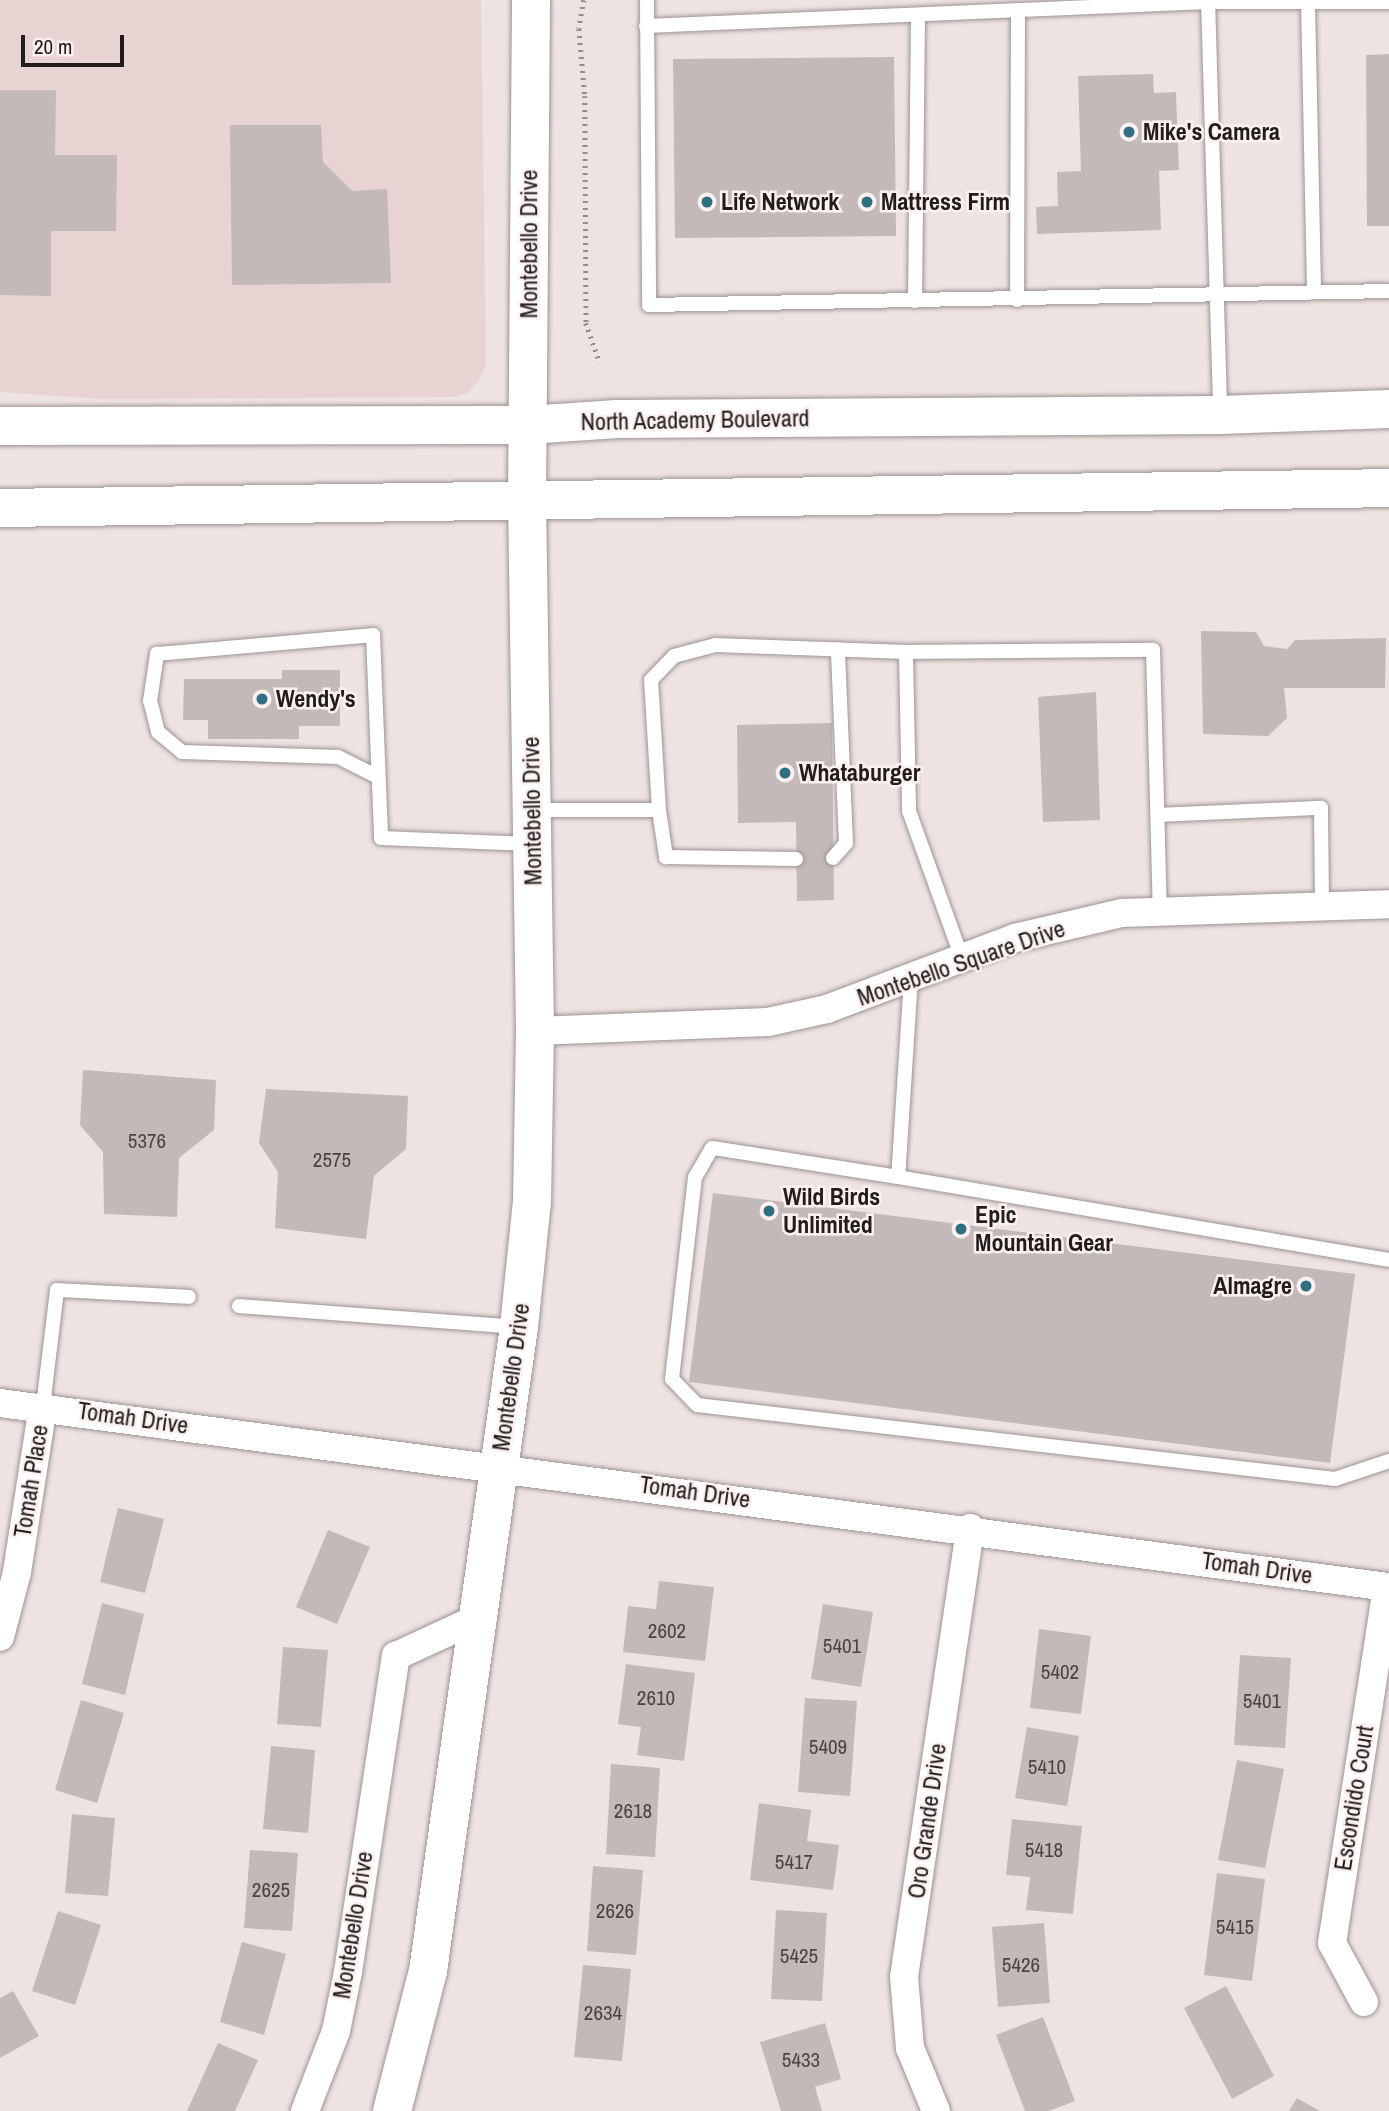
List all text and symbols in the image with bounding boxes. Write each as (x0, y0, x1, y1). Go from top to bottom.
scale bar (24, 21, 128, 65)
text: 20 m (34, 32, 72, 61)
place label: Mike's Camera (1143, 118, 1280, 146)
marker: Mike's Camera (1121, 124, 1137, 140)
street label: Montebello Drive (515, 170, 543, 318)
place label: Life Network (721, 188, 839, 216)
place label: Mattress Firm (881, 188, 1010, 216)
marker: Life Network (699, 194, 715, 210)
marker: Mattress Firm (859, 194, 875, 210)
street label: North Academy Boulevard (580, 404, 810, 436)
place label: Wendy's (276, 685, 356, 713)
marker: Wendy's (254, 691, 270, 707)
street label: Montebello Drive (516, 736, 548, 886)
place label: Whataburger (799, 759, 920, 787)
marker: Whataburger (777, 765, 793, 781)
street label: Montebello Square Drive (853, 914, 1069, 1012)
house number: 5376 (128, 1128, 166, 1154)
house number: 2575 (313, 1147, 351, 1173)
place label: Wild Birds Unlimited (783, 1183, 880, 1239)
place label: Epic Mountain Gear (975, 1201, 1113, 1257)
marker: Wild Birds Unlimited (761, 1203, 777, 1219)
marker: Epic Mountain Gear (953, 1221, 969, 1237)
place label: Almagre (1213, 1272, 1292, 1300)
marker: Almagre (1298, 1278, 1314, 1294)
street label: Montebello Drive (486, 1301, 536, 1453)
street label: Tomah Drive (76, 1396, 190, 1440)
street label: Tomah Place (8, 1423, 54, 1539)
street label: Tomah Drive (638, 1470, 752, 1514)
street label: Tomah Drive (1200, 1546, 1314, 1590)
house number: 2602 (648, 1618, 686, 1644)
house number: 5401 (823, 1633, 861, 1659)
house number: 5402 (1041, 1659, 1079, 1685)
house number: 2610 (637, 1685, 675, 1711)
house number: 5401 (1243, 1688, 1281, 1714)
street label: Escondido Court (1328, 1723, 1380, 1873)
house number: 5409 (809, 1734, 847, 1760)
street label: Oro Grande Drive (902, 1742, 952, 1900)
house number: 5410 (1028, 1754, 1066, 1780)
house number: 2618 (614, 1798, 652, 1824)
house number: 5418 (1025, 1837, 1063, 1863)
street label: Montebello Drive (327, 1849, 379, 2001)
house number: 5417 (775, 1849, 813, 1875)
house number: 2625 (252, 1877, 290, 1903)
house number: 2626 (596, 1898, 634, 1924)
house number: 5415 (1216, 1914, 1254, 1940)
house number: 5425 (780, 1943, 818, 1969)
house number: 5426 (1002, 1952, 1040, 1978)
house number: 2634 (584, 2000, 622, 2026)
house number: 5433 (782, 2047, 820, 2073)

